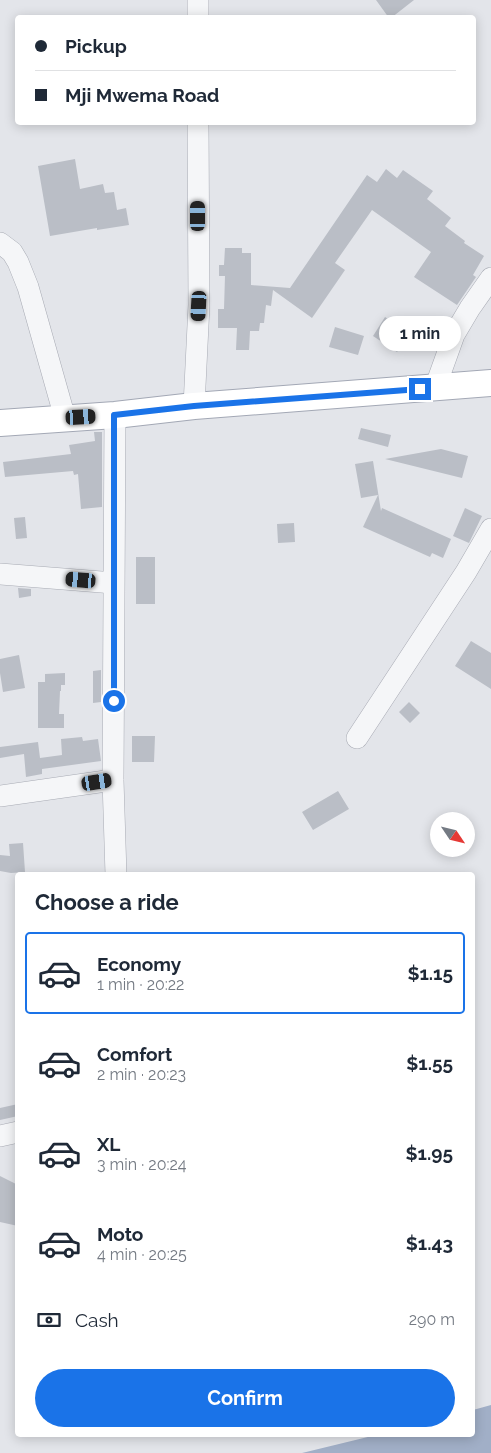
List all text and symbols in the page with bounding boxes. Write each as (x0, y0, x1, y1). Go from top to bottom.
text: Pickup (65, 35, 127, 57)
text: Mji Mwema Road (65, 84, 219, 106)
car (190, 201, 205, 231)
car (190, 291, 207, 321)
callout: 1 min (379, 316, 461, 352)
text: 1 min (400, 324, 440, 343)
route end (409, 378, 431, 400)
car (65, 409, 96, 425)
car (65, 571, 96, 589)
route start (103, 690, 125, 712)
car (81, 772, 112, 792)
north arrow (430, 812, 475, 858)
map controls (430, 812, 475, 857)
text: Choose a ride (35, 889, 179, 915)
icon: car (37, 951, 82, 996)
text: Economy (97, 953, 181, 975)
text: $1.15 (407, 962, 453, 984)
text: 1 min · 20:22 (97, 975, 184, 994)
icon: car (37, 1041, 82, 1086)
text: Comfort (97, 1043, 172, 1065)
text: $1.55 (406, 1052, 453, 1074)
text: 2 min · 20:23 (97, 1065, 186, 1084)
icon: car (37, 1131, 82, 1176)
text: XL (97, 1133, 120, 1155)
text: $1.95 (406, 1142, 453, 1164)
text: 3 min · 20:24 (97, 1155, 187, 1174)
icon: car (37, 1221, 82, 1266)
text: Moto (97, 1223, 143, 1245)
text: $1.43 (406, 1232, 453, 1254)
text: 4 min · 20:25 (97, 1245, 187, 1264)
icon: cash (35, 1306, 63, 1334)
text: Cash (75, 1309, 119, 1331)
text: 290 m (409, 1310, 455, 1329)
button: Confirm (35, 1369, 455, 1427)

